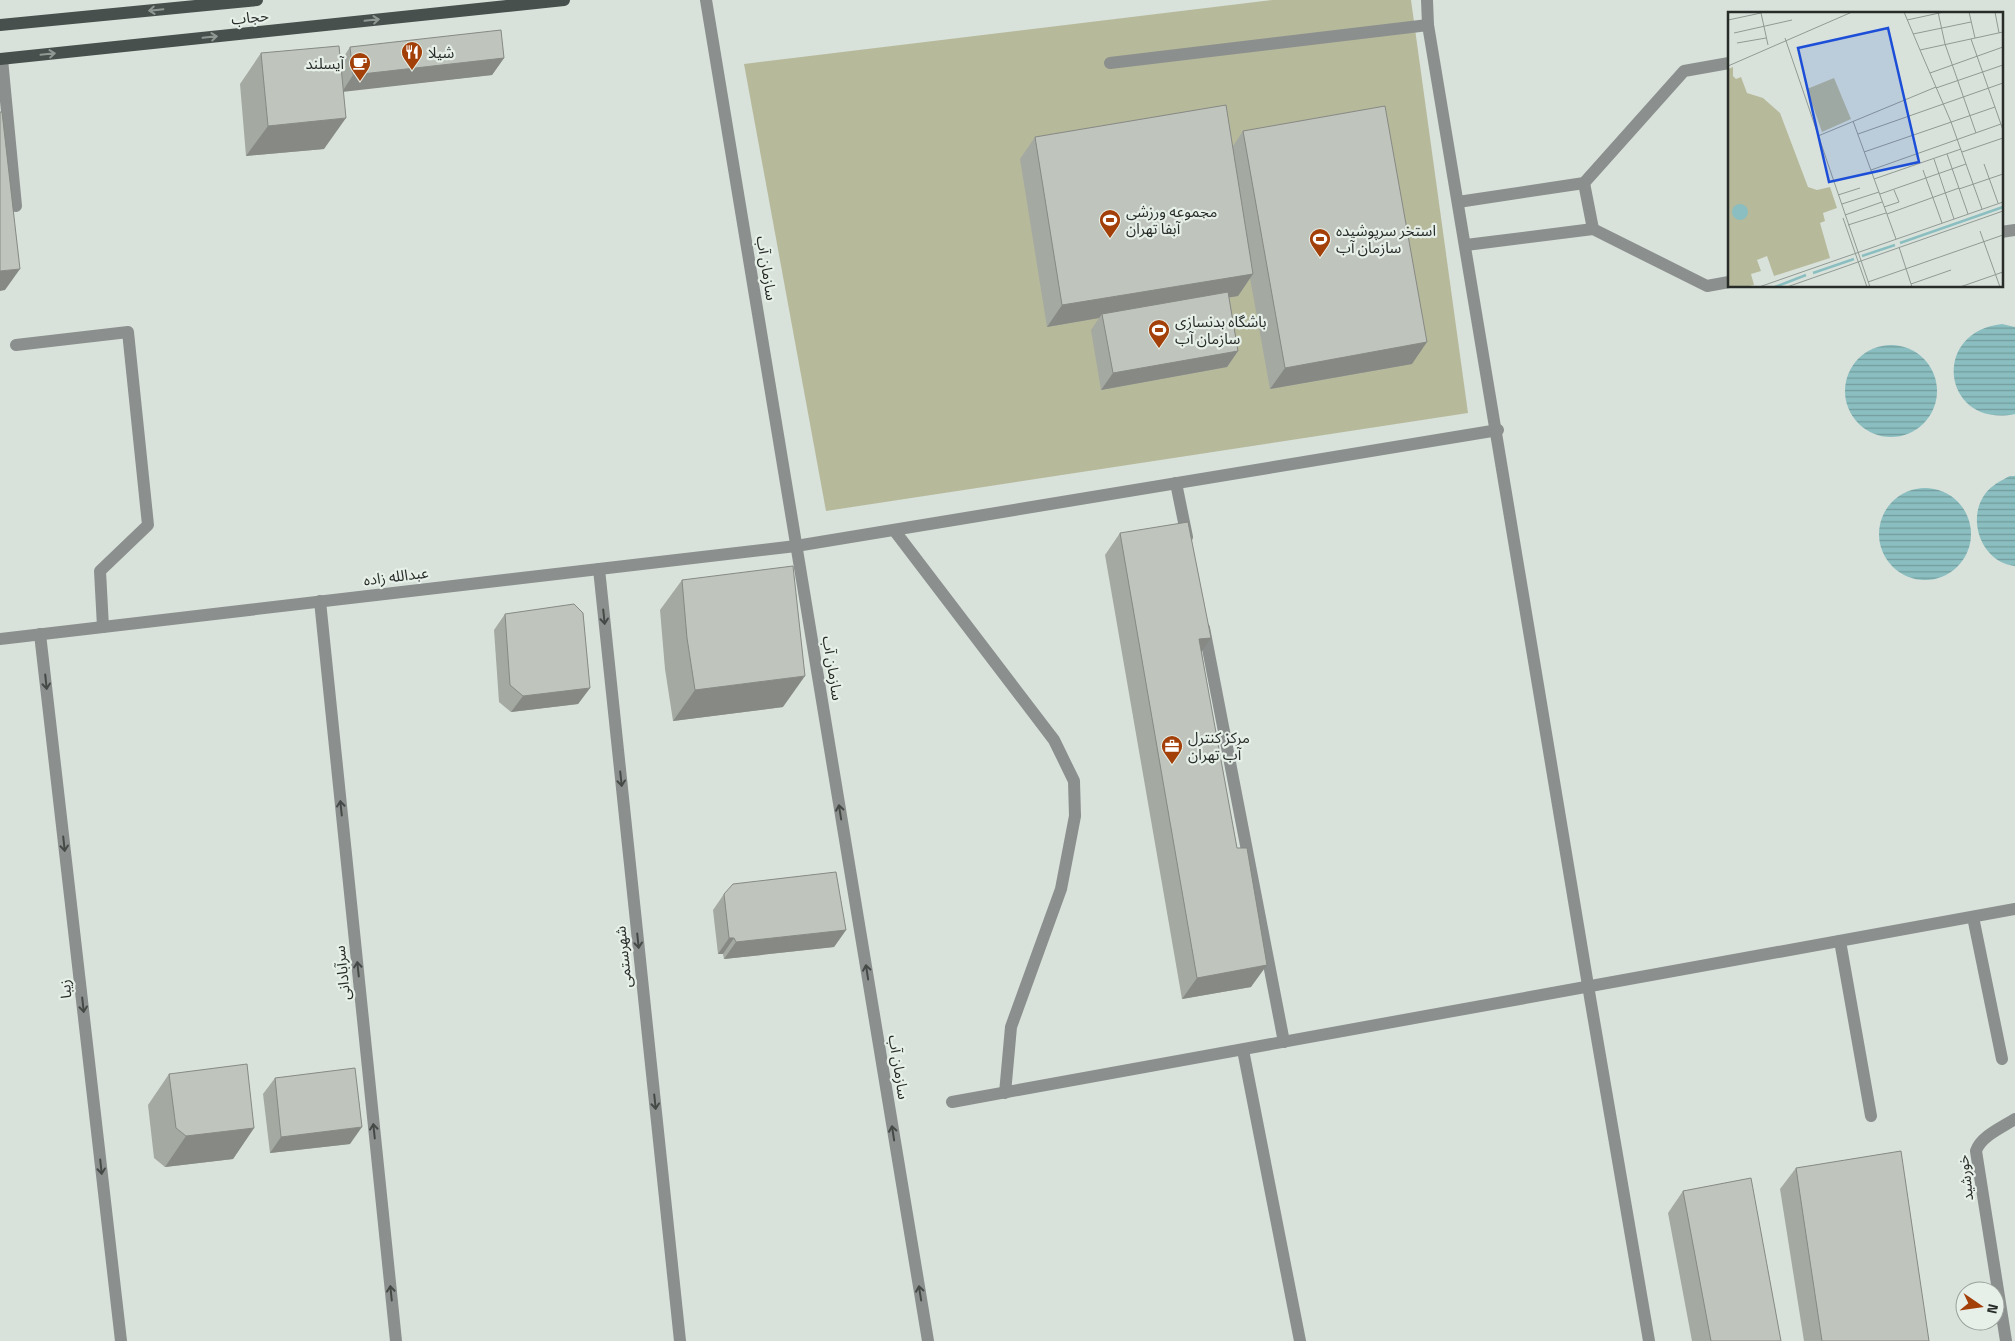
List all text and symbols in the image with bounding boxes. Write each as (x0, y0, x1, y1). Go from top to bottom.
street label: حجاب (230, 4, 270, 30)
one-way arrow (148, 5, 164, 15)
inset map (1728, 12, 2002, 288)
one-way arrow (363, 15, 379, 25)
one-way arrow (202, 32, 218, 42)
restaurant icon: شیلا (400, 40, 424, 71)
place label: شیلا (428, 41, 455, 64)
one-way arrow (40, 49, 56, 59)
cafe icon: آیسلند (348, 51, 372, 82)
place label: آیسلند (306, 52, 345, 75)
place label: مجموعه ورزشی آبفا تهران (1126, 200, 1217, 240)
sports icon: مجموعه ورزشی آبفا تهران (1098, 208, 1122, 239)
place label: استخر سرپوشیده سازمان آب (1336, 219, 1436, 259)
sports icon: استخر سرپوشیده سازمان آب (1308, 227, 1332, 258)
street label: سازمان آب (751, 234, 784, 302)
place label: باشگاه بدنسازی سازمان آب (1175, 310, 1267, 350)
sports icon: باشگاه بدنسازی سازمان آب (1147, 318, 1171, 349)
street label: عبدالله زاده (362, 561, 430, 591)
one-way arrow (599, 609, 609, 625)
street label: سازمان آب (817, 634, 850, 702)
one-way arrow (41, 674, 51, 690)
place label: مرکز کنترل آب تهران (1188, 726, 1250, 766)
office icon: مرکز کنترل آب تهران (1160, 734, 1184, 765)
one-way arrow (616, 771, 626, 787)
one-way arrow (336, 800, 346, 816)
one-way arrow (835, 804, 845, 820)
one-way arrow (59, 836, 69, 852)
street label: شهرستمی (608, 925, 638, 989)
one-way arrow (633, 932, 643, 948)
street label: سرآبادانی (328, 944, 356, 1002)
one-way arrow (353, 962, 363, 978)
one-way arrow (861, 965, 871, 981)
street label: زیبا (53, 978, 77, 1000)
one-way arrow (78, 997, 88, 1013)
street label: سازمان آب (883, 1033, 916, 1101)
one-way arrow (650, 1094, 660, 1110)
one-way arrow (369, 1123, 379, 1139)
one-way arrow (888, 1125, 898, 1141)
street label: خورشید (1951, 1153, 1979, 1202)
one-way arrow (96, 1158, 106, 1174)
north arrow (1955, 1281, 2005, 1331)
one-way arrow (386, 1285, 396, 1301)
one-way arrow (915, 1285, 925, 1301)
text: N (1982, 1302, 2004, 1316)

